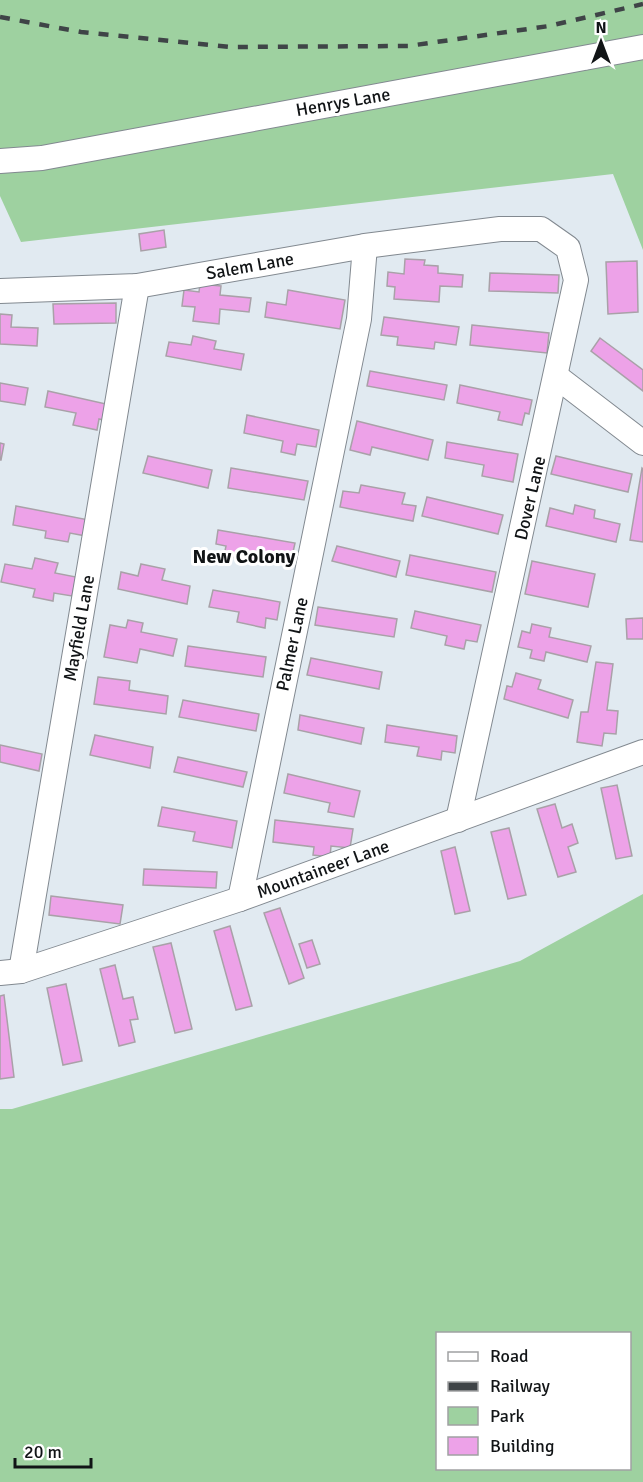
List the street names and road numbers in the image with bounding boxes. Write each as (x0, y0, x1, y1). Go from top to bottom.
street label: Henrys Lane (294, 83, 392, 121)
street label: Salem Lane (204, 247, 296, 285)
street label: Dover Lane (510, 454, 550, 542)
street label: Mayfield Lane (59, 573, 99, 683)
street label: Palmer Lane (271, 595, 313, 693)
street label: Mountaineer Lane (254, 835, 392, 903)

